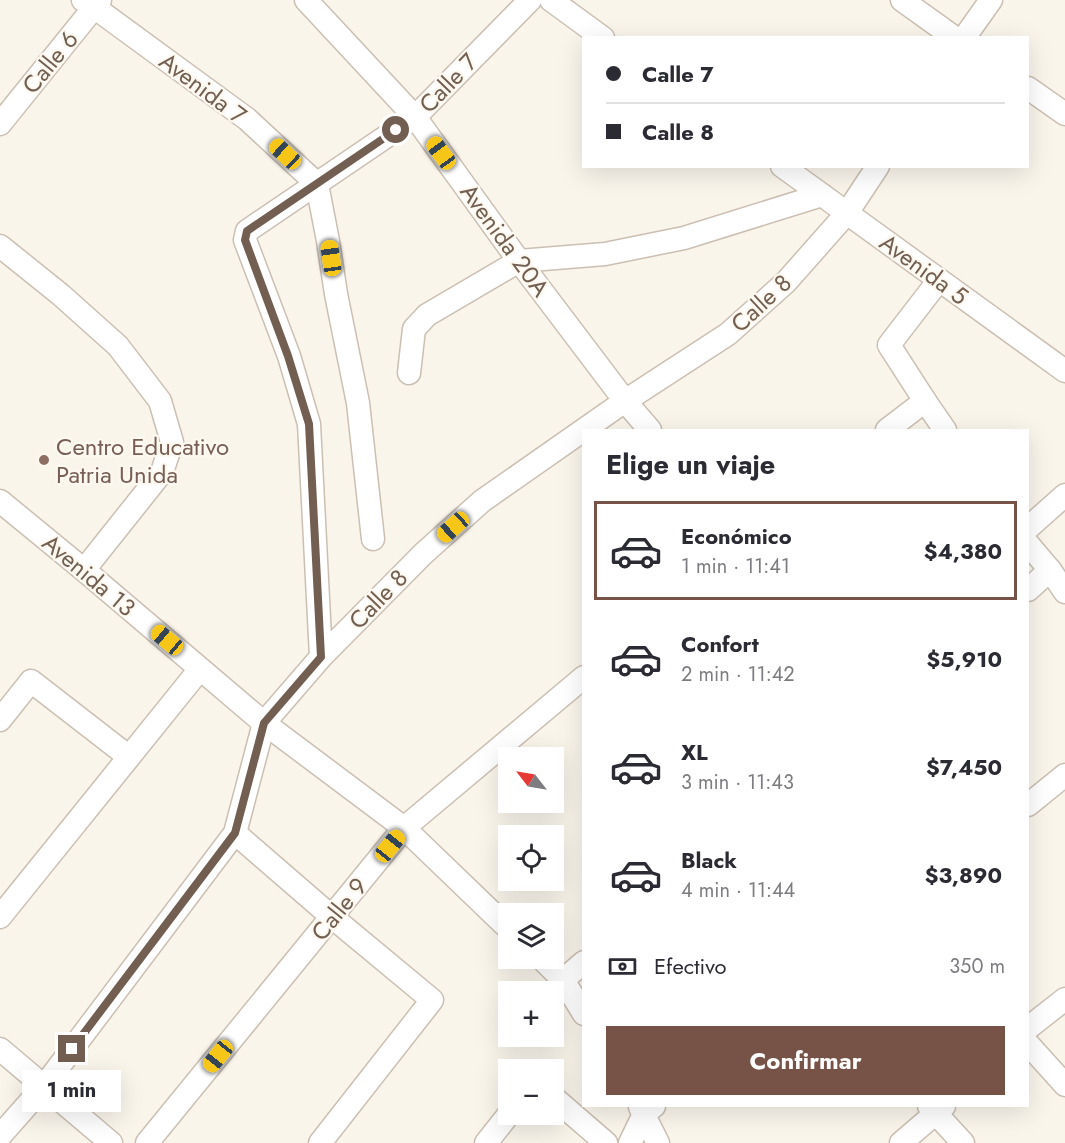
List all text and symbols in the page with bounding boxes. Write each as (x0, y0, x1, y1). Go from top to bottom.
street label: Calle 6 (14, 23, 86, 101)
street label: Avenida 7 (152, 44, 254, 133)
street label: Calle 7 (411, 45, 486, 121)
text: Calle 7 (642, 58, 714, 90)
route start (382, 116, 409, 143)
text: Calle 8 (642, 116, 714, 148)
car (423, 133, 459, 173)
car (266, 135, 304, 173)
street label: Avenida 20A (452, 176, 558, 304)
street label: Avenida 5 (872, 225, 976, 313)
car (320, 239, 342, 277)
street label: Calle 8 (723, 266, 799, 340)
place label: Centro Educativo Patria Unida (56, 429, 229, 492)
text: Elige un viaje (606, 445, 775, 484)
marker: Centro Educativo Patria Unida (37, 453, 51, 467)
car (434, 508, 472, 546)
text: Económico (681, 520, 792, 552)
icon: car (609, 524, 663, 578)
street label: Avenida 13 (35, 525, 143, 625)
text: $4,380 (924, 535, 1002, 567)
text: 1 min · 11:41 (681, 552, 790, 581)
street label: Calle 8 (341, 561, 415, 637)
car (147, 622, 187, 658)
text: Confort (681, 628, 759, 660)
icon: car (609, 632, 663, 686)
text: $5,910 (927, 643, 1002, 675)
text: 2 min · 11:42 (681, 660, 795, 689)
text: XL (681, 736, 708, 768)
icon: car (609, 740, 663, 794)
north arrow (498, 747, 564, 813)
map controls (498, 747, 564, 1125)
text: $7,450 (926, 751, 1002, 783)
text: 3 min · 11:43 (681, 768, 794, 797)
button: locate (498, 825, 564, 891)
car (372, 826, 408, 866)
text: Black (681, 844, 737, 876)
icon: car (609, 848, 663, 902)
text: $3,890 (925, 859, 1002, 891)
street label: Calle 9 (303, 870, 375, 948)
text: 4 min · 11:44 (681, 876, 795, 905)
button: layers (498, 903, 564, 969)
icon: cash (606, 950, 639, 983)
text: Efectivo (654, 950, 727, 982)
text: 350 m (949, 952, 1005, 981)
button: + (498, 981, 564, 1047)
button: Confirmar (606, 1026, 1005, 1095)
route end (58, 1035, 85, 1062)
car (200, 1036, 236, 1076)
button: − (498, 1059, 564, 1125)
callout: 1 min (22, 1070, 122, 1112)
text: 1 min (47, 1076, 96, 1105)

